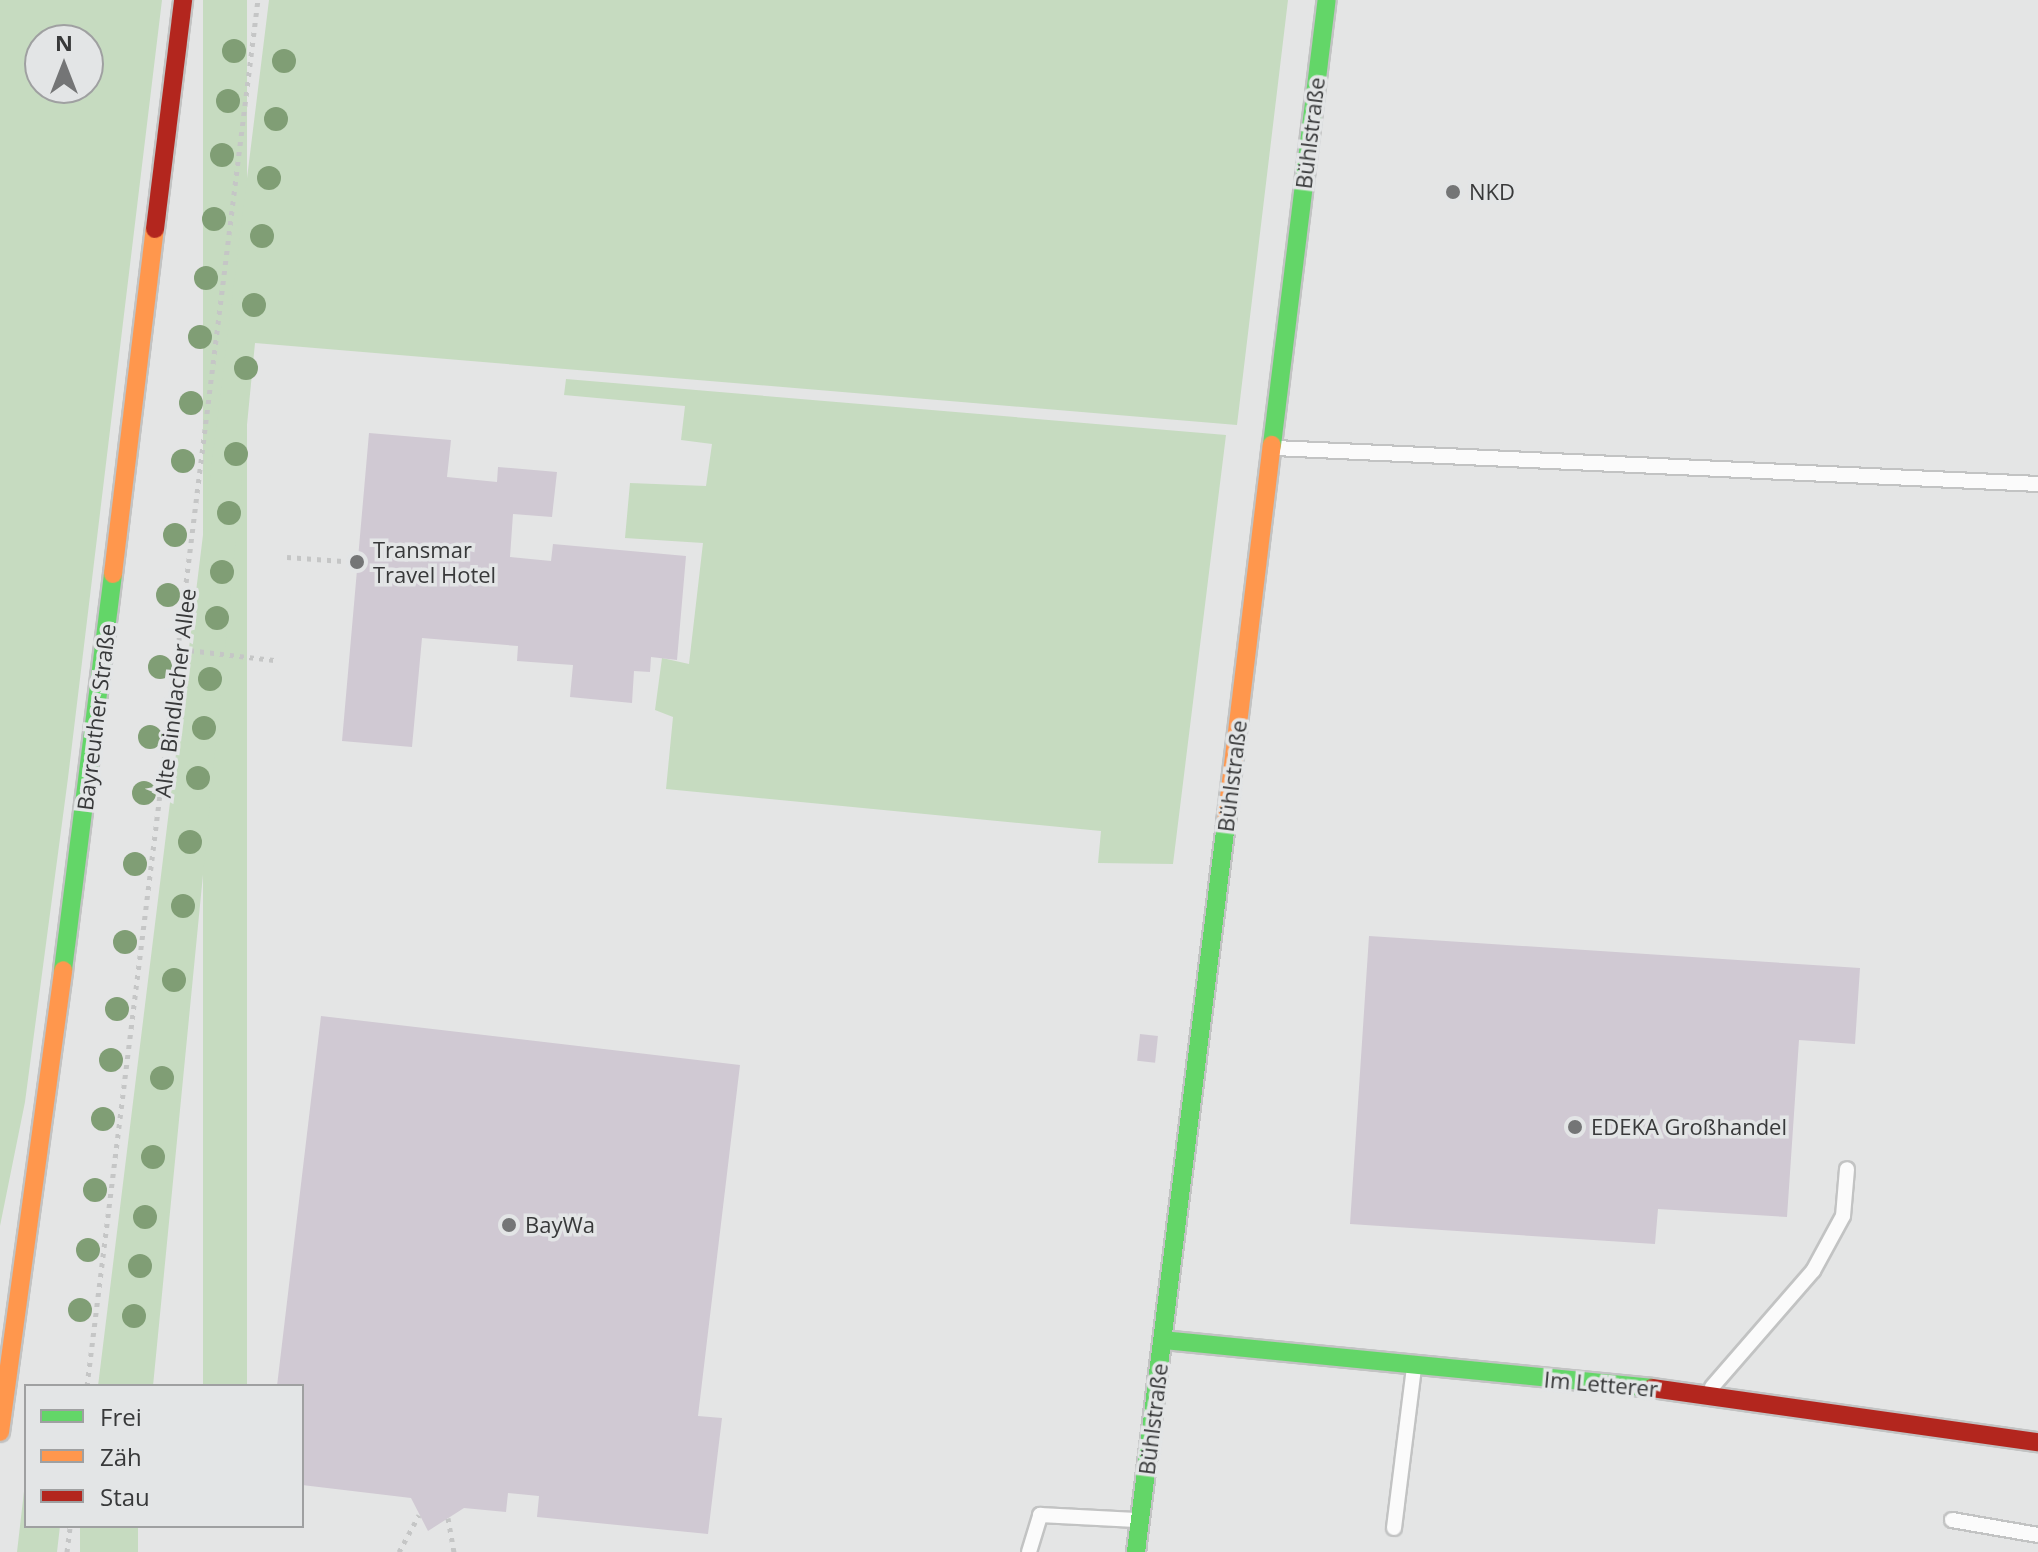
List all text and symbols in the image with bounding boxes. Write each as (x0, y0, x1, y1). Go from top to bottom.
north arrow (24, 24, 104, 104)
text: N (55, 27, 73, 57)
street label: Bühlstraße (1290, 76, 1330, 190)
place label: NKD (1469, 179, 1515, 205)
marker: NKD (1444, 183, 1462, 201)
place label: Transmar Travel Hotel (373, 536, 496, 588)
marker: Transmar Travel Hotel (348, 553, 366, 571)
street label: Alte Bindlacher Allee (149, 587, 201, 799)
street label: Bayreuther Straße (71, 622, 121, 812)
street label: Bühlstraße (1212, 719, 1252, 833)
place label: EDEKA Großhandel (1591, 1114, 1787, 1140)
marker: EDEKA Großhandel (1566, 1118, 1584, 1136)
place label: BayWa (525, 1212, 595, 1238)
marker: BayWa (500, 1216, 518, 1234)
street label: Bühlstraße (1133, 1362, 1173, 1476)
street label: Im Letterer (1543, 1366, 1659, 1402)
legend (24, 1384, 304, 1528)
text: Frei (100, 1400, 142, 1433)
text: Zäh (100, 1440, 142, 1473)
text: Stau (100, 1480, 150, 1513)

